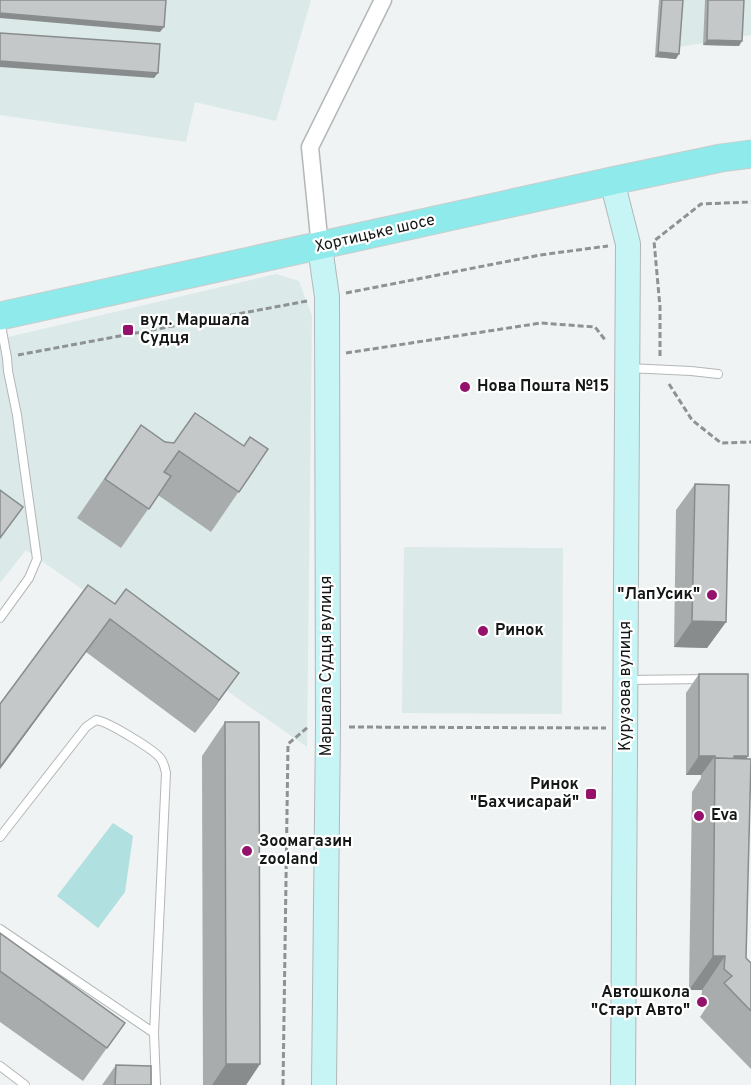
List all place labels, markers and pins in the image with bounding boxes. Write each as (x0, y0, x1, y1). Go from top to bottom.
place label: вул. Маршала Судця (140, 311, 249, 349)
marker: вул. Маршала Судця (121, 323, 135, 337)
place label: Нова Пошта №15 (477, 377, 609, 397)
marker: Нова Пошта №15 (458, 380, 472, 394)
place label: "ЛапУсик" (617, 585, 700, 605)
marker: "ЛапУсик" (705, 588, 719, 602)
place label: Ринок (495, 621, 544, 641)
marker: Ринок (476, 624, 490, 638)
place label: Ринок "Бахчисарай" (470, 775, 579, 813)
marker: Ринок "Бахчисарай" (584, 787, 598, 801)
place label: Eva (711, 806, 738, 826)
marker: Eva (692, 809, 706, 823)
place label: Зоомагазин zooland (259, 832, 352, 870)
marker: Зоомагазин zooland (240, 844, 254, 858)
place label: Автошкола "Старт Авто" (591, 983, 690, 1021)
marker: Автошкола "Старт Авто" (695, 995, 709, 1009)

